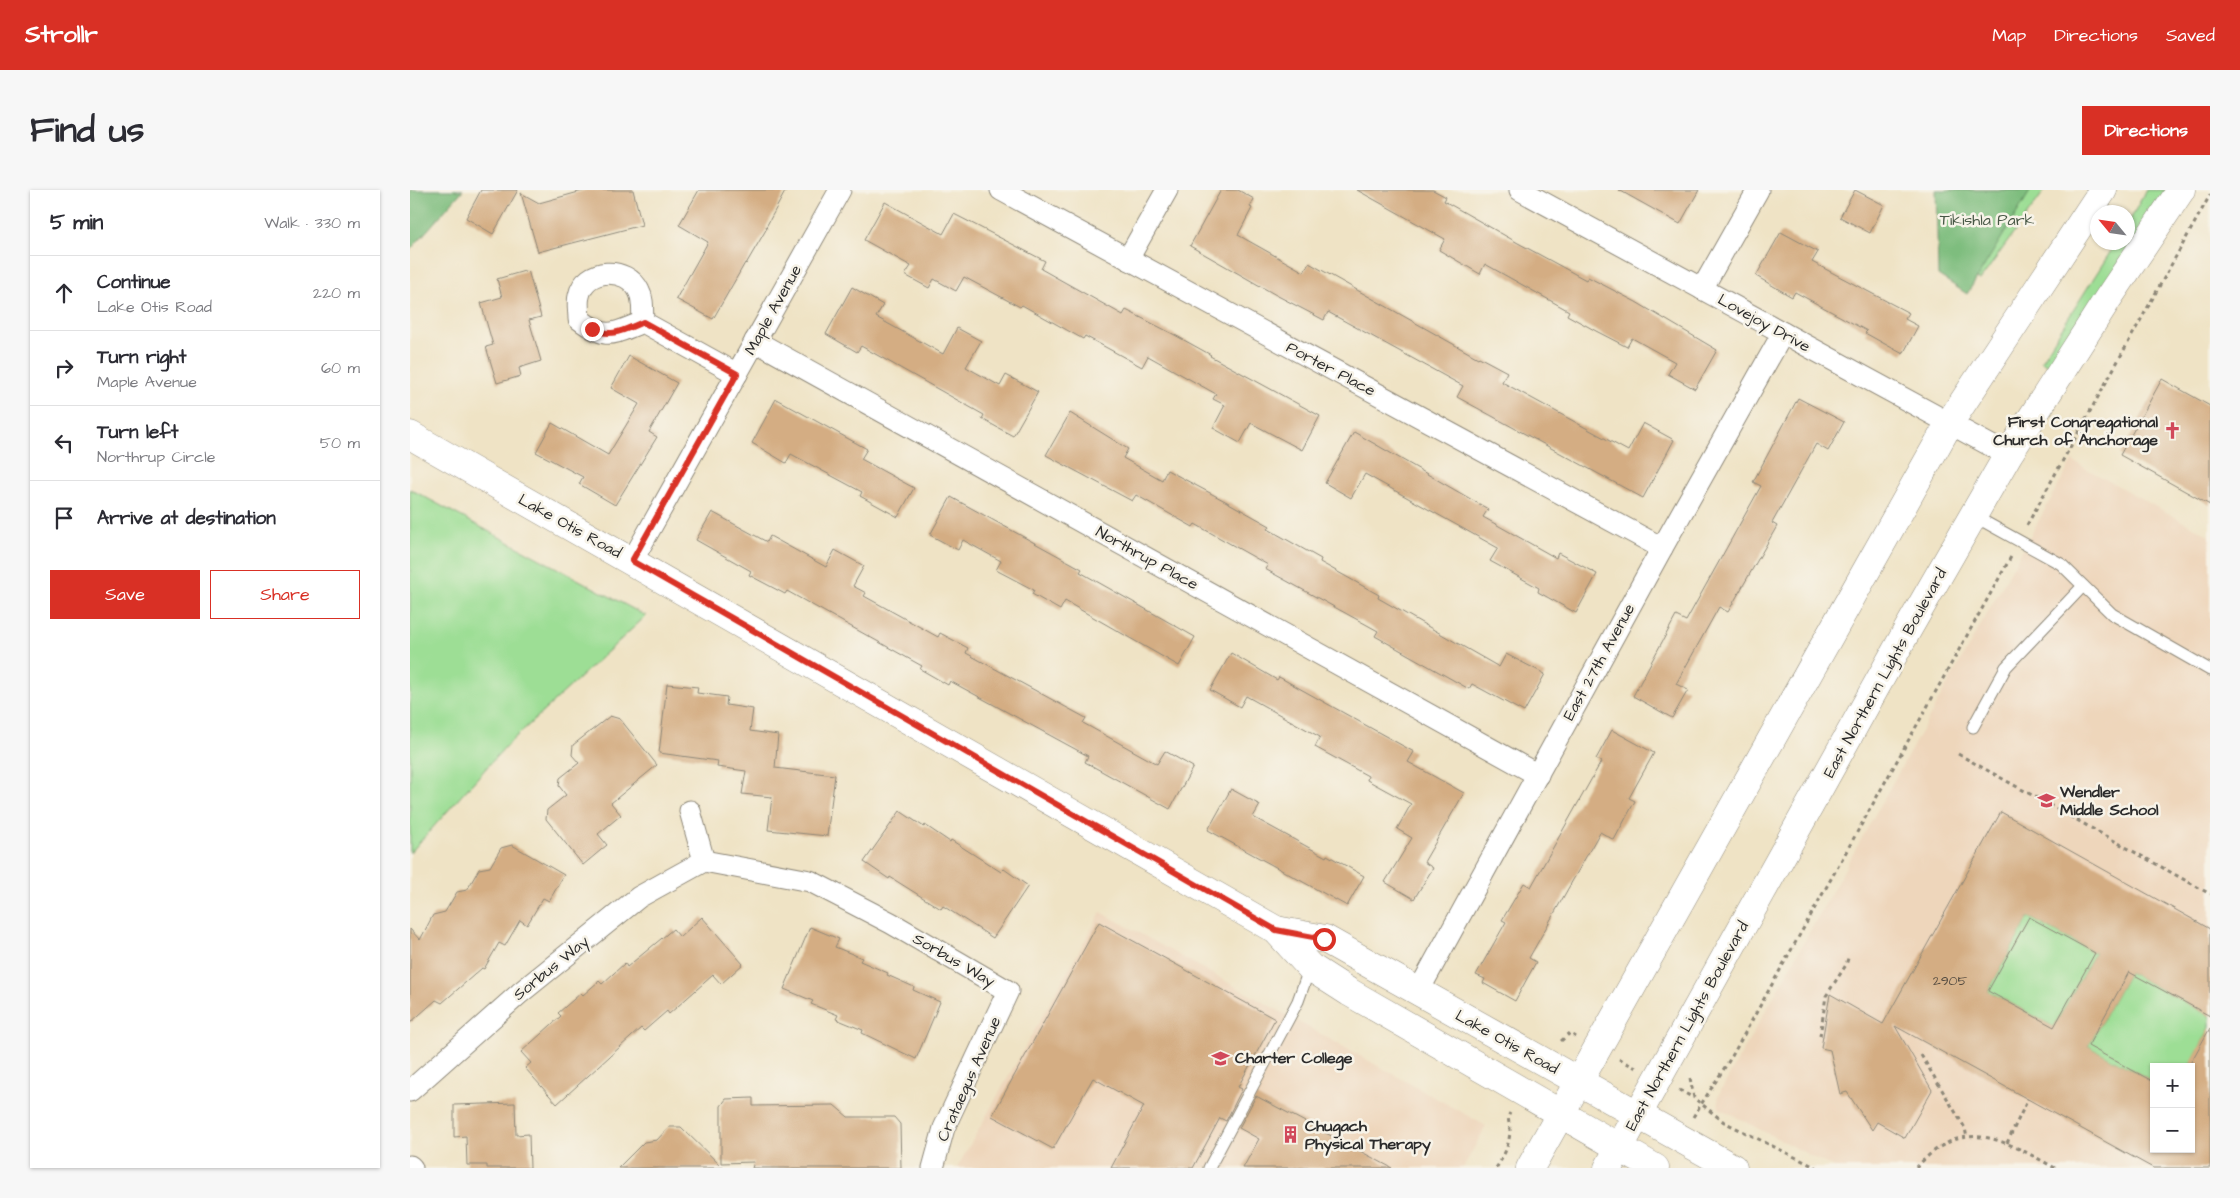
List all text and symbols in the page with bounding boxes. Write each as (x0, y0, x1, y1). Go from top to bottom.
text: Strollr (25, 18, 98, 52)
text: Map (1992, 23, 2026, 48)
text: Directions (2054, 23, 2138, 48)
text: Saved (2166, 23, 2215, 48)
text: Find us (30, 106, 144, 155)
button: Directions (2082, 106, 2210, 155)
north arrow (2090, 205, 2135, 250)
text: 5 min (50, 208, 103, 237)
park label: Tikishla Park (1940, 209, 2035, 231)
text: Walk · 330 m (264, 212, 360, 234)
street label: Maple Avenue (739, 261, 807, 359)
text: Continue (97, 269, 171, 296)
icon: ahead (50, 279, 78, 307)
text: 220 m (313, 282, 360, 304)
street label: Lovejoy Drive (1713, 288, 1815, 359)
text: Lake Otis Road (97, 296, 212, 318)
route end (581, 318, 604, 341)
street label: Porter Place (1283, 336, 1380, 402)
text: Turn right (97, 344, 186, 371)
icon: right (50, 354, 78, 382)
text: 60 m (321, 357, 360, 379)
text: Maple Avenue (97, 371, 197, 393)
place label: First Congregational Church of Anchorage (1993, 411, 2158, 453)
text: Turn left (97, 419, 178, 446)
church icon: First Congregational Church of Anchorage (2162, 421, 2182, 441)
icon: left (50, 429, 78, 457)
text: 50 m (320, 432, 360, 454)
text: Northrup Circle (97, 446, 215, 468)
street label: Lake Otis Road (514, 489, 626, 563)
icon: arrive (50, 504, 78, 532)
text: Arrive at destination (97, 505, 276, 532)
street label: Northrup Place (1092, 521, 1203, 595)
street label: East Northern Lights Boulevard (1818, 564, 1953, 782)
button: Save (50, 570, 200, 619)
button: Share (210, 570, 360, 619)
street label: East 27th Avenue (1558, 599, 1640, 724)
place label: Wendler Middle School (2059, 781, 2159, 821)
school or university icon: Wendler Middle School (2036, 791, 2056, 811)
street label: East Northern Lights Boulevard (1620, 917, 1755, 1135)
street label: Sorbus Way (908, 928, 999, 993)
route start (1313, 928, 1336, 951)
street label: Sorbus Way (508, 930, 594, 1006)
house number: 2905 (1933, 971, 1967, 991)
street label: Lake Otis Road (1451, 1005, 1563, 1079)
street label: Crataegus Avenue (932, 1013, 1007, 1145)
place label: Charter College (1235, 1047, 1353, 1071)
school or university icon: Charter College (1211, 1048, 1231, 1068)
map controls (2150, 1063, 2195, 1153)
button: + (2150, 1063, 2195, 1108)
button: − (2150, 1108, 2195, 1153)
place label: Chugach Physical Therapy (1305, 1115, 1431, 1156)
building icon: Chugach Physical Therapy (1281, 1125, 1301, 1145)

